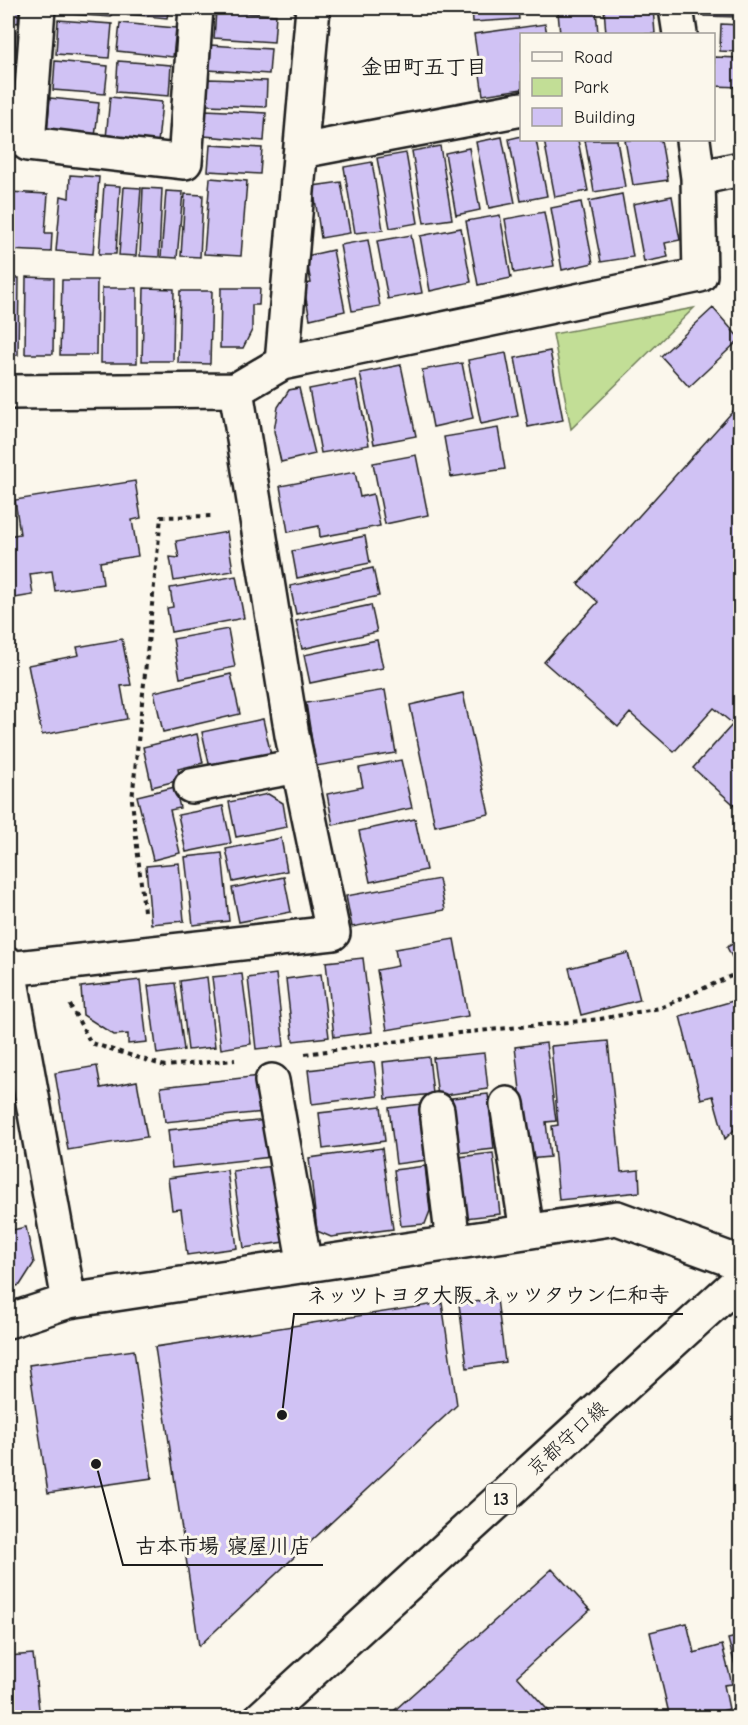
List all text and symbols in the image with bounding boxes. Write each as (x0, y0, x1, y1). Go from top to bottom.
legend (520, 33, 715, 141)
text: Road (574, 47, 613, 68)
district label: 金田町五丁目 (361, 55, 487, 79)
text: Park (574, 77, 609, 98)
text: Building (574, 107, 636, 128)
callout: ネッツトヨタ大阪 ネッツタウン仁和寺 (294, 1275, 683, 1314)
text: ネッツトヨタ大阪 ネッツタウン仁和寺 (307, 1283, 669, 1307)
street label: 京都守口線 (522, 1396, 612, 1480)
road number: 13 (486, 1484, 516, 1514)
callout: 古本市場 寝屋川店 (123, 1526, 323, 1565)
text: 古本市場 寝屋川店 (135, 1534, 311, 1558)

